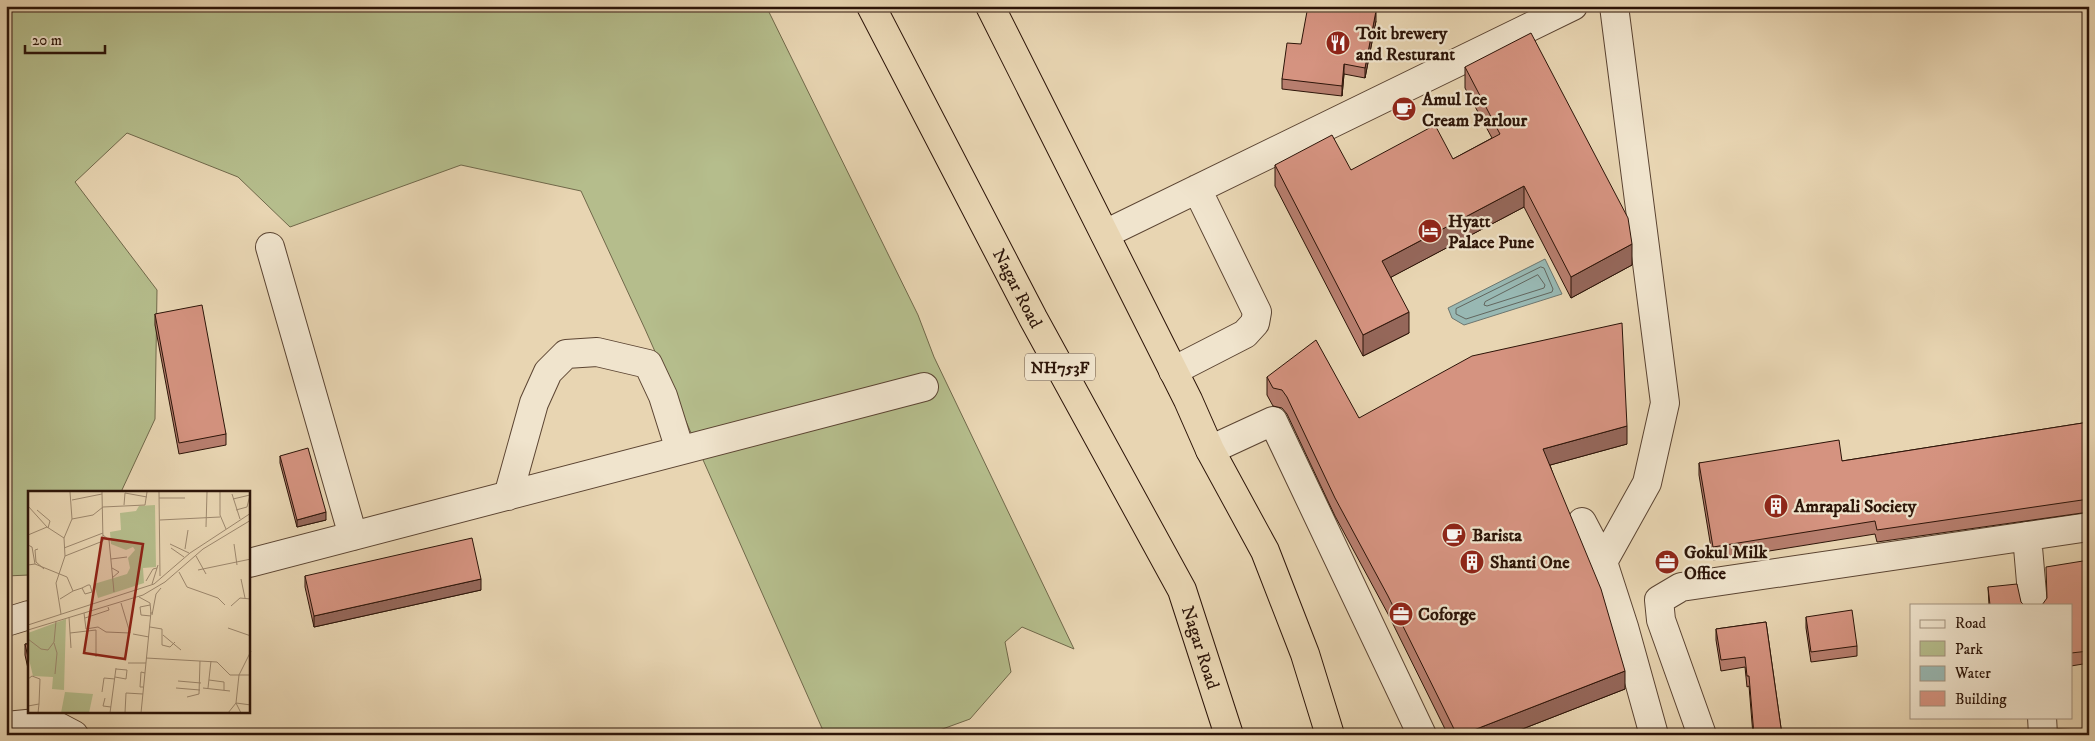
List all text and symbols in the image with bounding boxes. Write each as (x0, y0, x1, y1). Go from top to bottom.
scale bar (25, 22, 105, 54)
place label: Toit brewery and Resturant (1355, 23, 1455, 66)
restaurant icon: Toit brewery and Resturant (1325, 30, 1351, 56)
text: 20 m (32, 31, 62, 50)
place label: Amul Ice Cream Parlour (1421, 89, 1528, 132)
cafe icon: Amul Ice Cream Parlour (1391, 96, 1417, 122)
place label: Hyatt Palace Pune (1448, 211, 1535, 254)
hotel icon: Hyatt Palace Pune (1417, 218, 1443, 244)
street label: Nagar Road (987, 245, 1046, 332)
road number: NH753F (1025, 354, 1095, 381)
inset map (28, 491, 250, 714)
building icon: Amrapali Society (1763, 493, 1789, 519)
place label: Amrapali Society (1793, 496, 1917, 518)
cafe icon: Barista (1441, 522, 1467, 548)
place label: Barista (1472, 525, 1522, 547)
place label: Gokul Milk Office (1684, 542, 1769, 585)
building icon: Shanti One (1459, 549, 1485, 575)
office icon: Gokul Milk Office (1654, 549, 1680, 575)
place label: Shanti One (1490, 552, 1570, 574)
office icon: Coforge (1388, 601, 1414, 627)
street label: Nagar Road (1176, 603, 1223, 692)
place label: Coforge (1418, 604, 1476, 626)
legend (1910, 604, 2072, 718)
text: Road (1955, 614, 1987, 633)
text: Park (1955, 640, 1984, 659)
text: Water (1954, 664, 1991, 683)
text: Building (1955, 690, 2007, 709)

